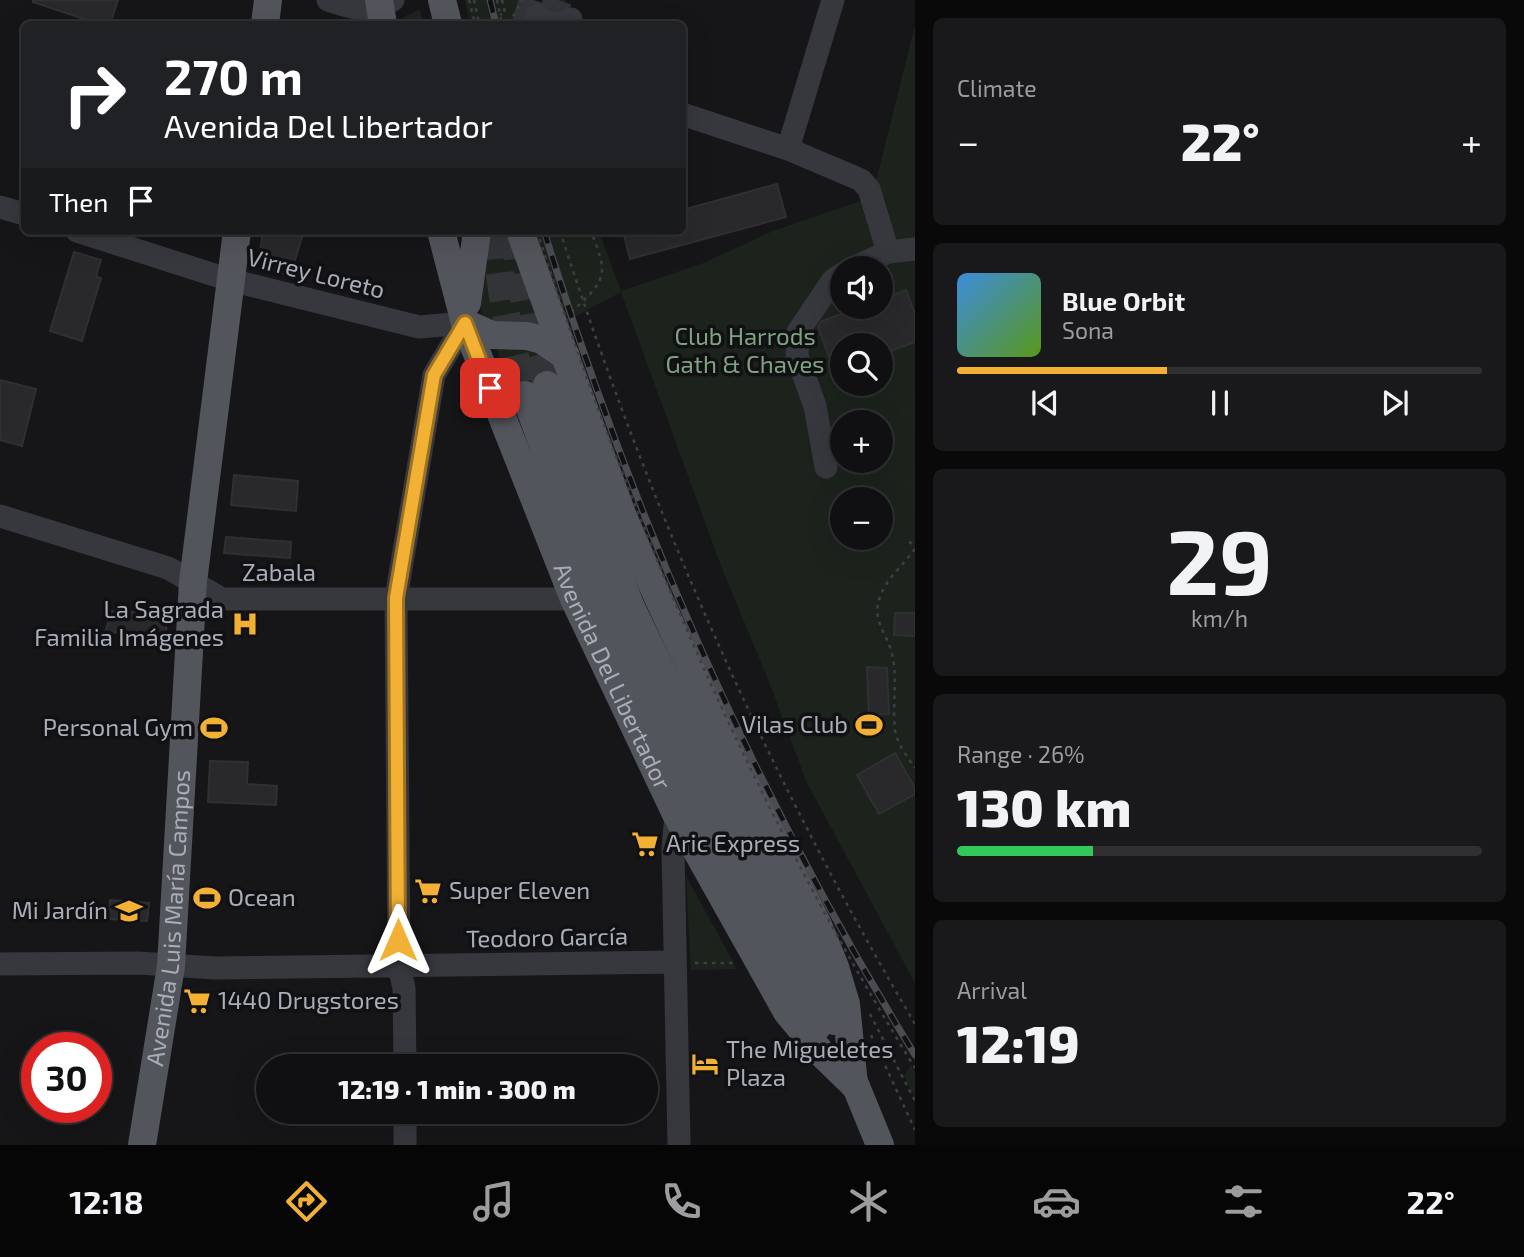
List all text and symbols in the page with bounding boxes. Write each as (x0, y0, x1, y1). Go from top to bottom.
text: 270 m (164, 46, 303, 105)
icon: right (49, 49, 140, 140)
text: Climate (957, 74, 1037, 102)
text: Avenida Del Libertador (164, 106, 493, 144)
text: 22° (1181, 109, 1260, 171)
text: − (957, 118, 979, 164)
text: + (1461, 118, 1482, 164)
icon: arrive (122, 182, 160, 220)
text: Then (49, 186, 108, 217)
street label: Virrey Loreto (245, 241, 388, 304)
map controls (830, 256, 893, 550)
button: sound (830, 256, 893, 319)
text: Blue Orbit (1062, 285, 1185, 316)
text: Sona (1062, 316, 1114, 344)
park label: Club Harrods Gath & Chaves (665, 321, 825, 378)
button: search (830, 333, 893, 396)
pin (460, 358, 520, 418)
icon: arrive (471, 369, 509, 407)
icon: previous (1026, 384, 1064, 422)
icon: pause (1201, 384, 1239, 422)
icon: next (1376, 384, 1414, 422)
button: + (830, 410, 893, 473)
button: − (830, 487, 893, 550)
text: 29 (1166, 504, 1273, 613)
street label: Zabala (242, 557, 316, 586)
street label: Avenida Del Libertador (548, 559, 678, 794)
place label: La Sagrada Familia Imágenes (34, 594, 224, 651)
text: km/h (1191, 604, 1248, 632)
hospital icon: La Sagrada Familia Imágenes (230, 609, 260, 639)
place label: Vilas Club (741, 709, 848, 738)
sports icon: Vilas Club (854, 710, 884, 740)
place label: Personal Gym (43, 712, 193, 741)
sports icon: Personal Gym (199, 713, 229, 743)
text: Range · 26% (957, 740, 1085, 768)
street label: Avenida Luis María Campos (139, 769, 195, 1068)
text: 130 km (957, 775, 1131, 837)
place label: Aric Express (666, 828, 800, 857)
supermarket icon: Aric Express (630, 829, 660, 859)
place label: Super Eleven (449, 875, 590, 904)
supermarket icon: Super Eleven (413, 876, 443, 906)
place label: Ocean (228, 882, 296, 911)
sports icon: Ocean (192, 883, 222, 913)
place label: Mi Jardín (12, 895, 108, 924)
school or university icon: Mi Jardín (114, 896, 144, 926)
position arrow (361, 903, 435, 977)
street label: Teodoro García (466, 921, 628, 952)
text: Arrival (957, 976, 1027, 1004)
place label: 1440 Drugstores (218, 985, 399, 1014)
supermarket icon: 1440 Drugstores (182, 986, 212, 1016)
text: 12:19 (957, 1011, 1080, 1073)
speed limit sign: 30 (21, 1032, 112, 1123)
place label: The Migueletes Plaza (726, 1034, 893, 1091)
hotel icon: The Migueletes Plaza (690, 1049, 720, 1079)
text: 12:19 · 1 min · 300 m (338, 1073, 576, 1104)
icon: directions (282, 1177, 331, 1226)
icon: music (469, 1177, 518, 1226)
icon: phone (657, 1177, 706, 1226)
icon: climate (844, 1177, 893, 1226)
icon: car (1032, 1177, 1081, 1226)
icon: filters (1219, 1177, 1268, 1226)
text: 12:18 (69, 1182, 144, 1220)
text: 22° (1407, 1182, 1455, 1220)

